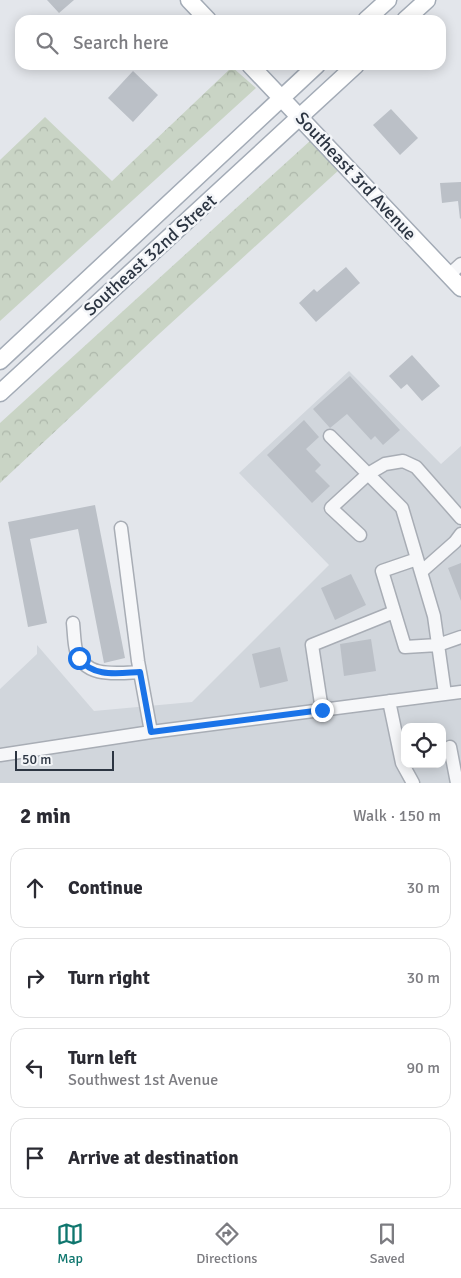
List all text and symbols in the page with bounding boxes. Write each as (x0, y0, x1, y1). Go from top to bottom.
search box (15, 15, 446, 70)
icon: search (33, 29, 61, 57)
text: Search here (73, 31, 169, 55)
street label: Southeast 3rd Avenue (291, 107, 421, 245)
street label: Southeast 32nd Street (79, 190, 221, 320)
route start (68, 647, 91, 670)
route end (311, 699, 334, 722)
map controls (401, 723, 446, 768)
button: locate (401, 723, 446, 768)
scale bar (15, 748, 114, 771)
text: 50 m (22, 751, 51, 768)
text: 2 min (20, 803, 71, 829)
text: Walk · 150 m (353, 806, 441, 826)
icon: ahead (21, 874, 49, 902)
text: Continue (68, 876, 143, 900)
text: 30 m (406, 878, 440, 898)
icon: right (21, 964, 49, 992)
text: Turn right (68, 966, 150, 990)
text: 30 m (406, 968, 440, 988)
text: Turn left (68, 1046, 137, 1070)
icon: left (21, 1054, 49, 1082)
text: 90 m (406, 1058, 440, 1078)
text: Southwest 1st Avenue (68, 1070, 218, 1090)
icon: arrive (21, 1144, 49, 1172)
text: Arrive at destination (68, 1146, 239, 1170)
tab: Map (56, 1220, 84, 1267)
tab: Directions (196, 1220, 257, 1267)
tab: Saved (370, 1220, 405, 1267)

